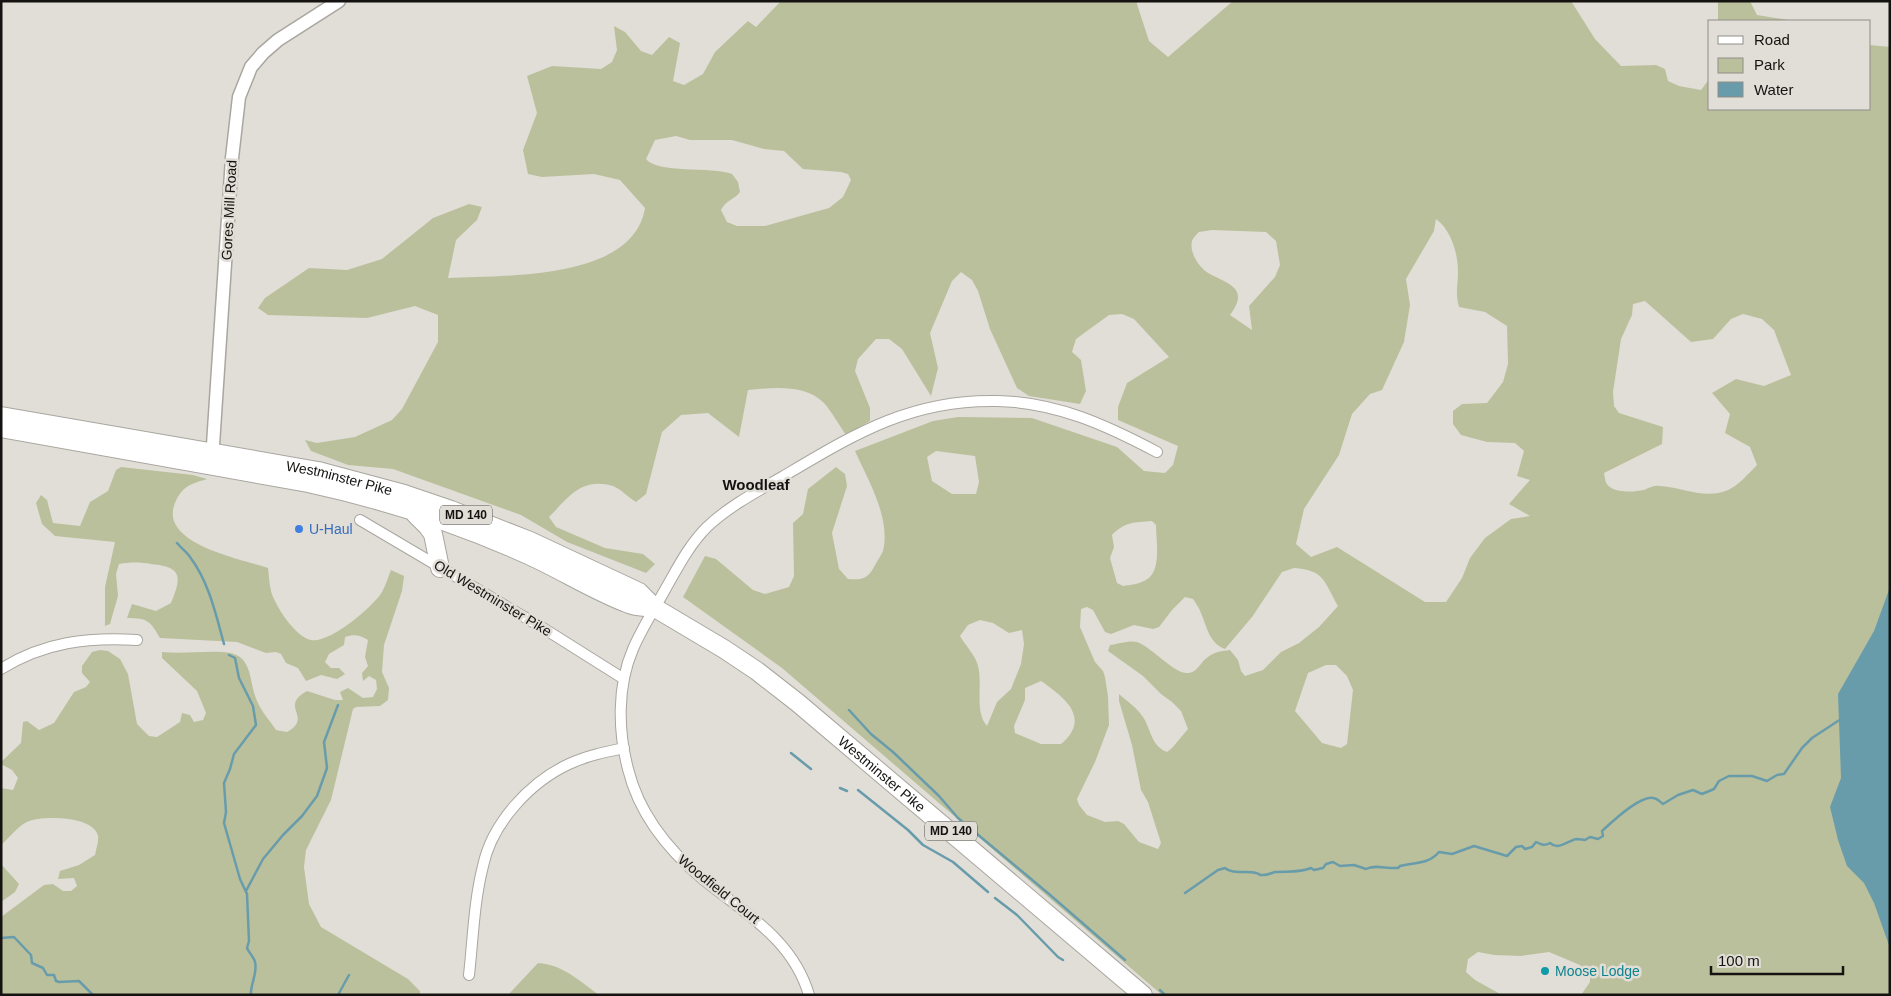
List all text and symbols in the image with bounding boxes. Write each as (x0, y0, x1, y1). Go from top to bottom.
legend (1708, 20, 1871, 110)
text: Road (1754, 31, 1790, 48)
text: Park (1754, 56, 1785, 73)
text: Water (1754, 81, 1793, 98)
street label: Gores Mill Road (218, 159, 240, 261)
street label: Westminster Pike (285, 458, 394, 499)
district label: Woodleaf (722, 476, 791, 493)
road number: MD 140 (440, 506, 492, 524)
place label: U-Haul (309, 521, 353, 537)
marker: U-Haul (293, 523, 305, 535)
street label: Old Westminster Pike (431, 557, 555, 640)
street label: Westminster Pike (835, 733, 929, 815)
road number: MD 140 (925, 821, 977, 840)
street label: Woodfield Court (675, 851, 763, 927)
scale bar (1711, 944, 1844, 976)
text: 100 m (1718, 952, 1760, 969)
place label: Moose Lodge (1555, 963, 1640, 979)
marker: Moose Lodge (1539, 965, 1551, 977)

